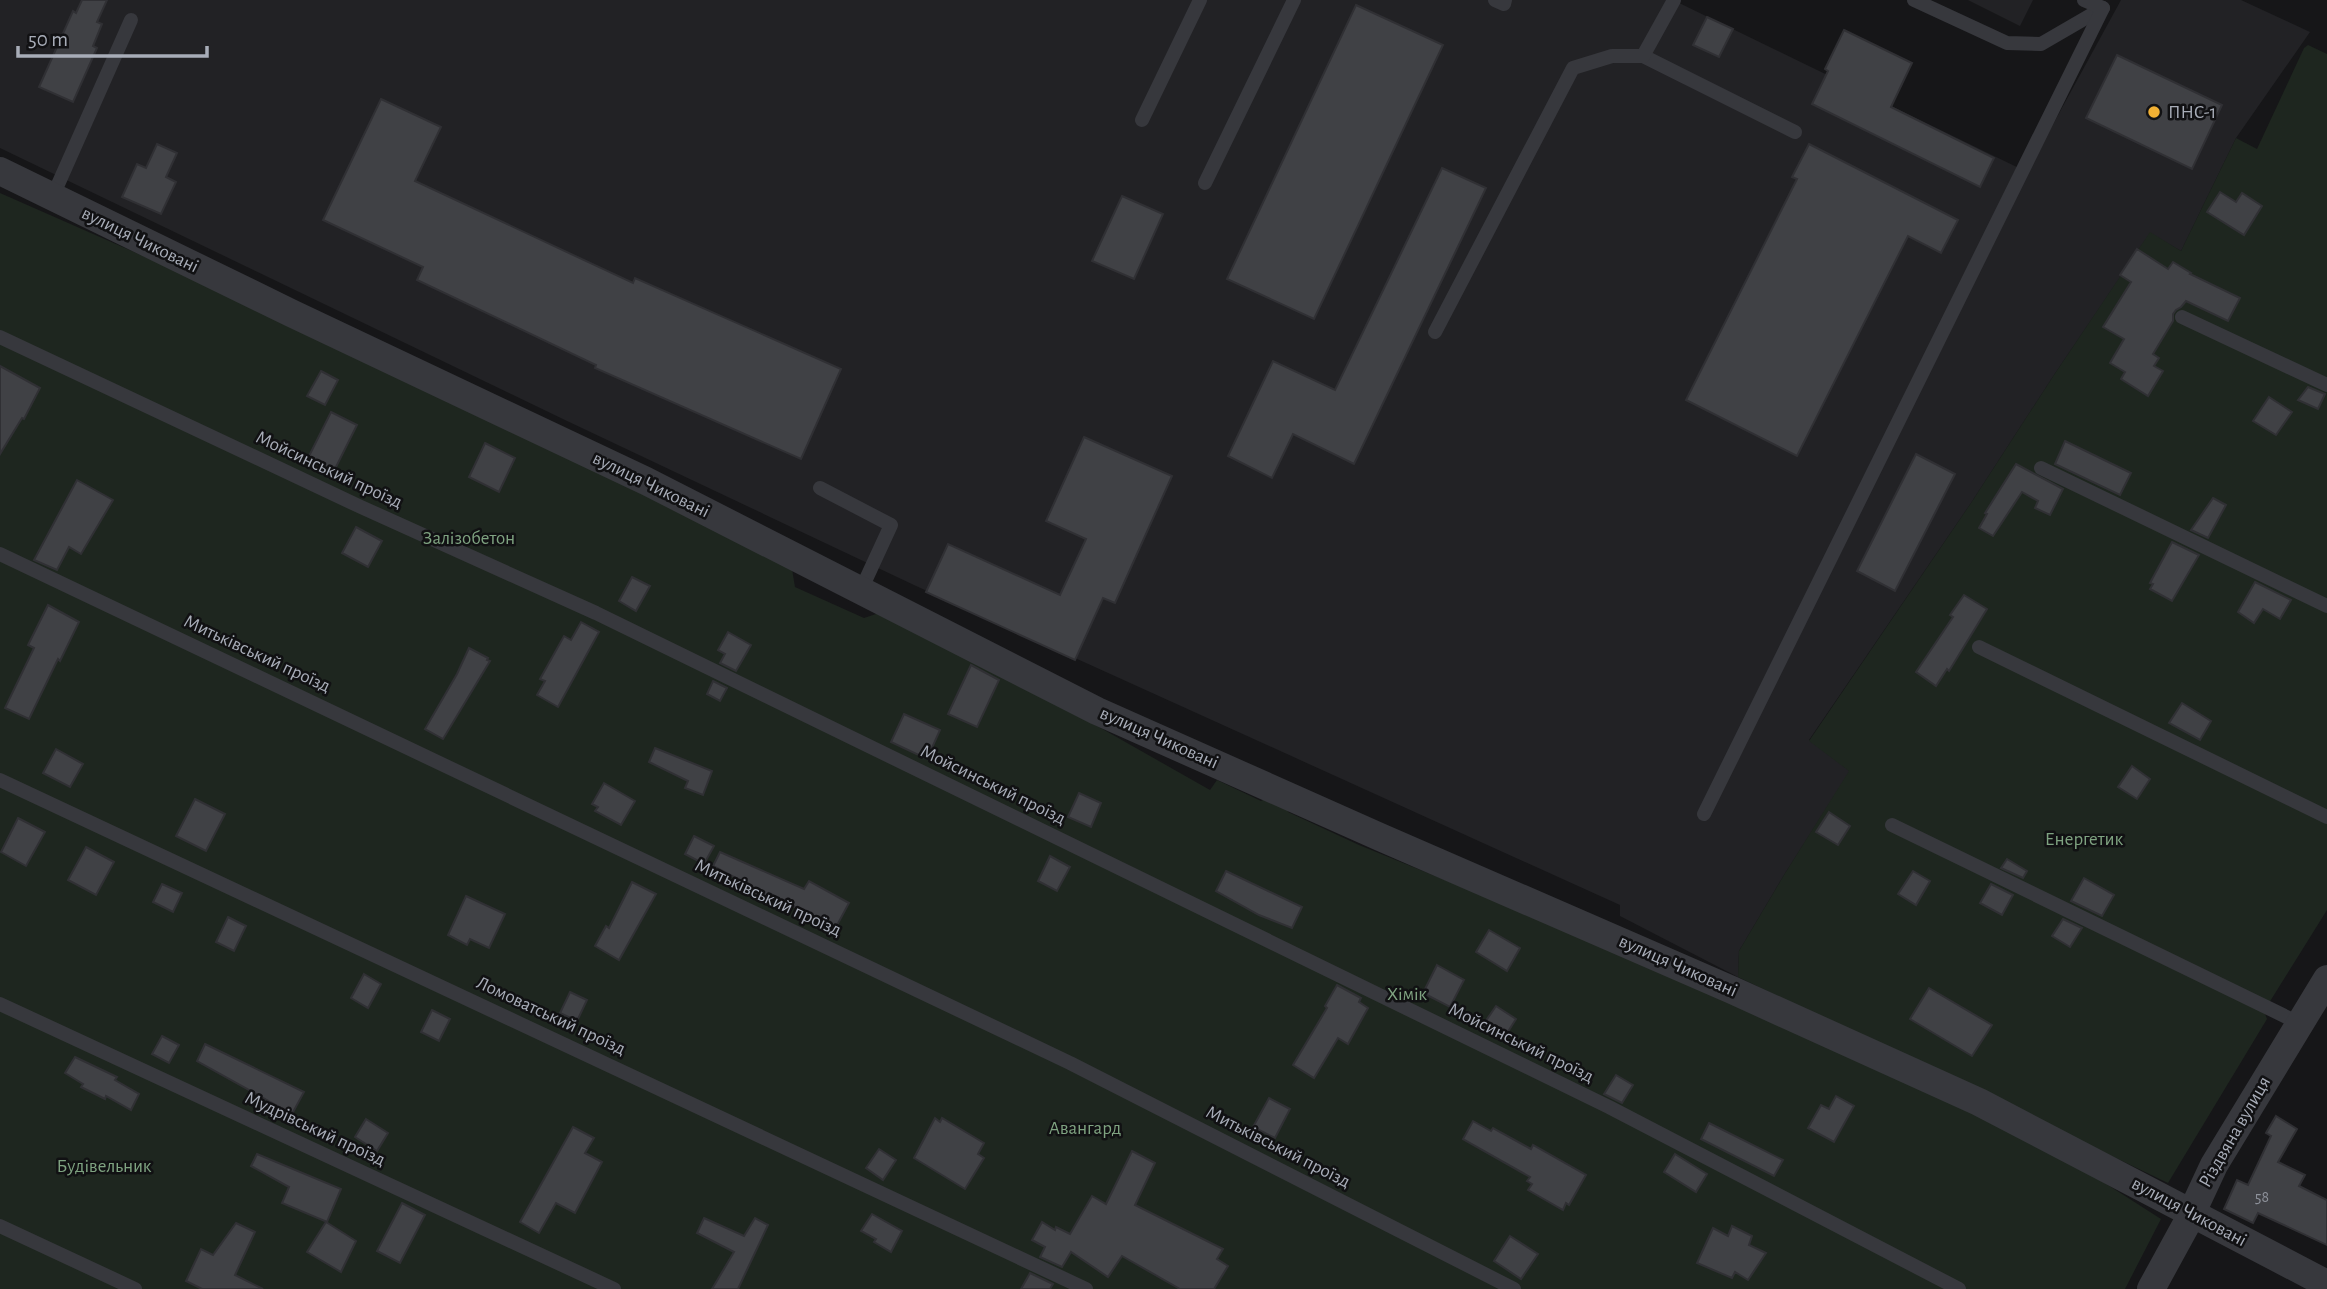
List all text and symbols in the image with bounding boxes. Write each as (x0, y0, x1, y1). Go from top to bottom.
scale bar (18, 14, 206, 58)
text: 50 m (28, 29, 68, 50)
place label: ПНС-1 (2168, 103, 2216, 122)
marker: ПНС-1 (2146, 104, 2162, 120)
street label: вулиця Чиковані (79, 204, 201, 276)
street label: Мойсинський проїзд (253, 428, 405, 512)
street label: вулиця Чиковані (590, 449, 712, 521)
park label: Залізобетон (423, 529, 515, 548)
street label: Митьківський проїзд (181, 612, 333, 696)
street label: вулиця Чиковані (1097, 703, 1221, 773)
street label: Мойсинський проїзд (917, 742, 1069, 828)
park label: Енергетик (2045, 830, 2124, 849)
street label: Митьківський проїзд (692, 856, 844, 940)
street label: вулиця Чиковані (1616, 931, 1740, 1001)
street label: Ломоватський проїзд (474, 973, 628, 1059)
park label: Хімік (1387, 985, 1427, 1004)
street label: Мойсинський проїзд (1445, 1000, 1597, 1086)
street label: Різдвяна вулиця (2196, 1073, 2274, 1191)
street label: Мудрівський проїзд (242, 1088, 388, 1170)
street label: Митьківський проїзд (1203, 1102, 1353, 1192)
park label: Авангард (1049, 1119, 1121, 1138)
park label: Будівельник (56, 1157, 152, 1176)
street label: вулиця Чиковані (2128, 1174, 2250, 1250)
house number: 58 (2255, 1189, 2269, 1205)

